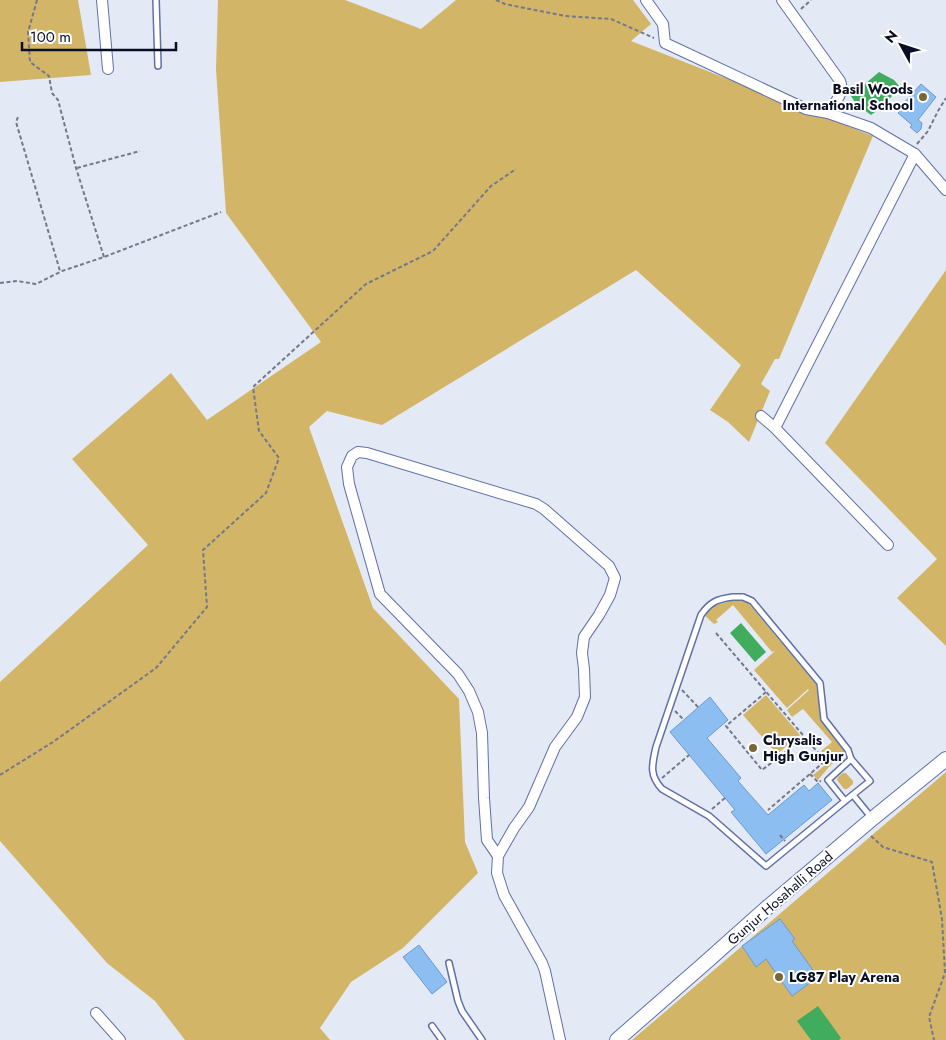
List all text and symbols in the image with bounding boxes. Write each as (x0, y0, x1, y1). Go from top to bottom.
scale bar (22, 20, 176, 52)
north arrow (876, 20, 926, 70)
text: 100 m (30, 26, 71, 48)
text: N (880, 26, 902, 47)
place label: Basil Woods International School (783, 79, 914, 115)
marker: Basil Woods International School (917, 91, 929, 103)
place label: Chrysalis High Gunjur (763, 730, 844, 766)
marker: Chrysalis High Gunjur (747, 742, 759, 754)
street label: Gunjur Hosahalli Road (723, 846, 837, 950)
place label: LG87 Play Arena (789, 967, 900, 987)
marker: LG87 Play Arena (773, 971, 785, 983)

